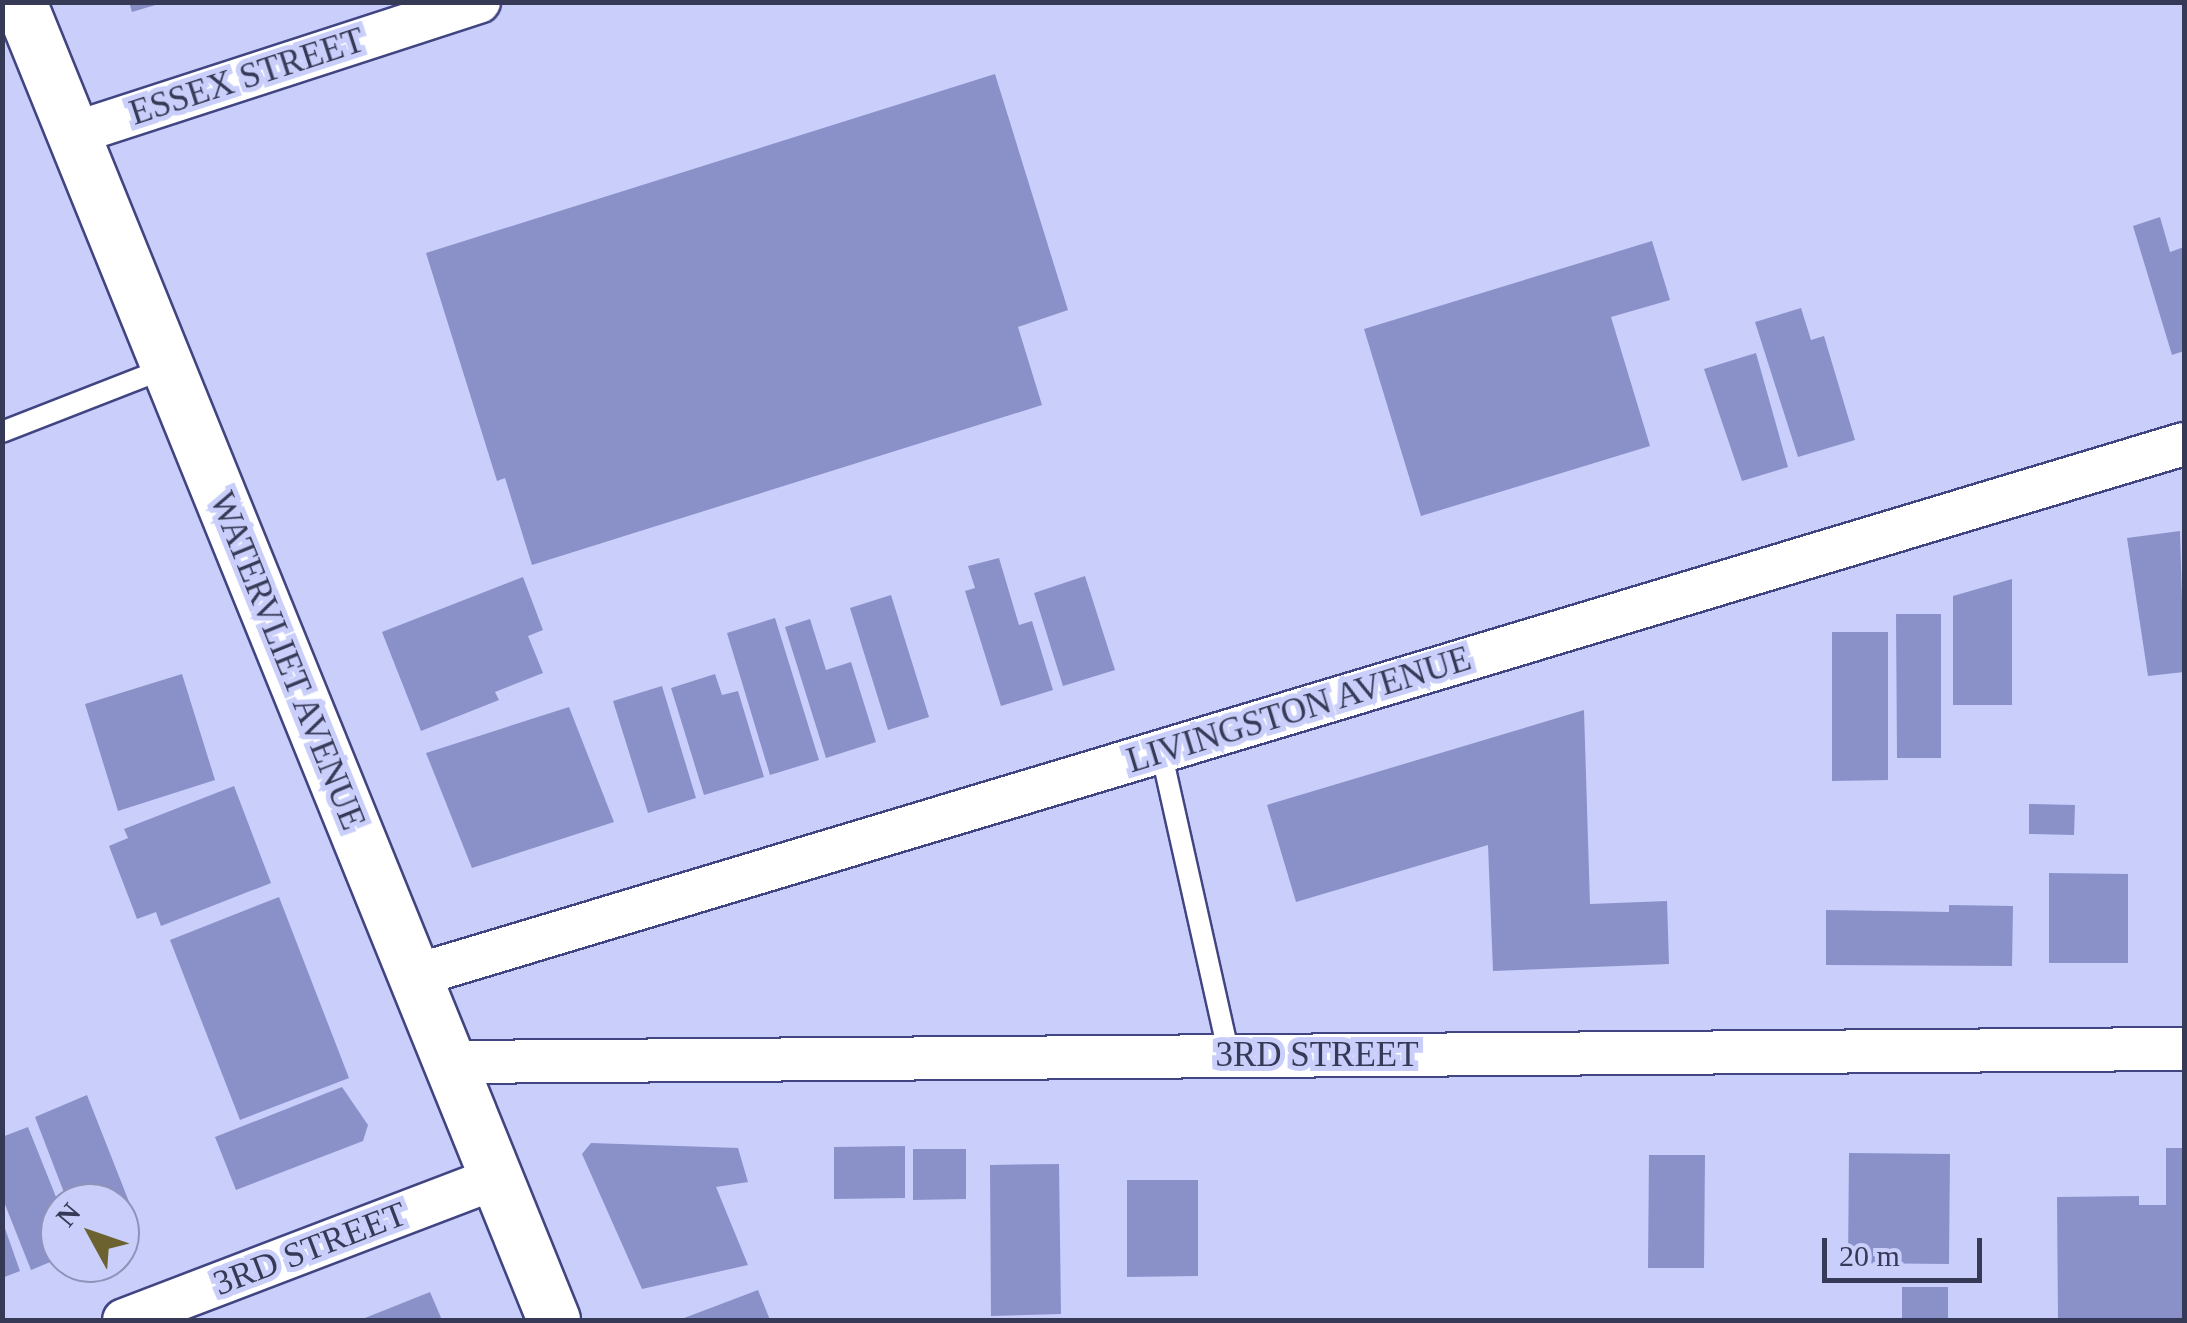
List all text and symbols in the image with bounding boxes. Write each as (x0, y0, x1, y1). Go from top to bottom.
street label: ESSEX STREET (124, 19, 370, 135)
street label: WATERVLIET AVENUE (200, 485, 374, 837)
street label: LIVINGSTON AVENUE (1121, 637, 1477, 783)
street label: 3RD STREET (1215, 1034, 1419, 1076)
north arrow (40, 1183, 140, 1283)
street label: 3RD STREET (208, 1193, 412, 1305)
text: N (50, 1197, 87, 1232)
scale bar (1827, 1218, 1987, 1280)
text: 20 m (1839, 1239, 1900, 1272)

